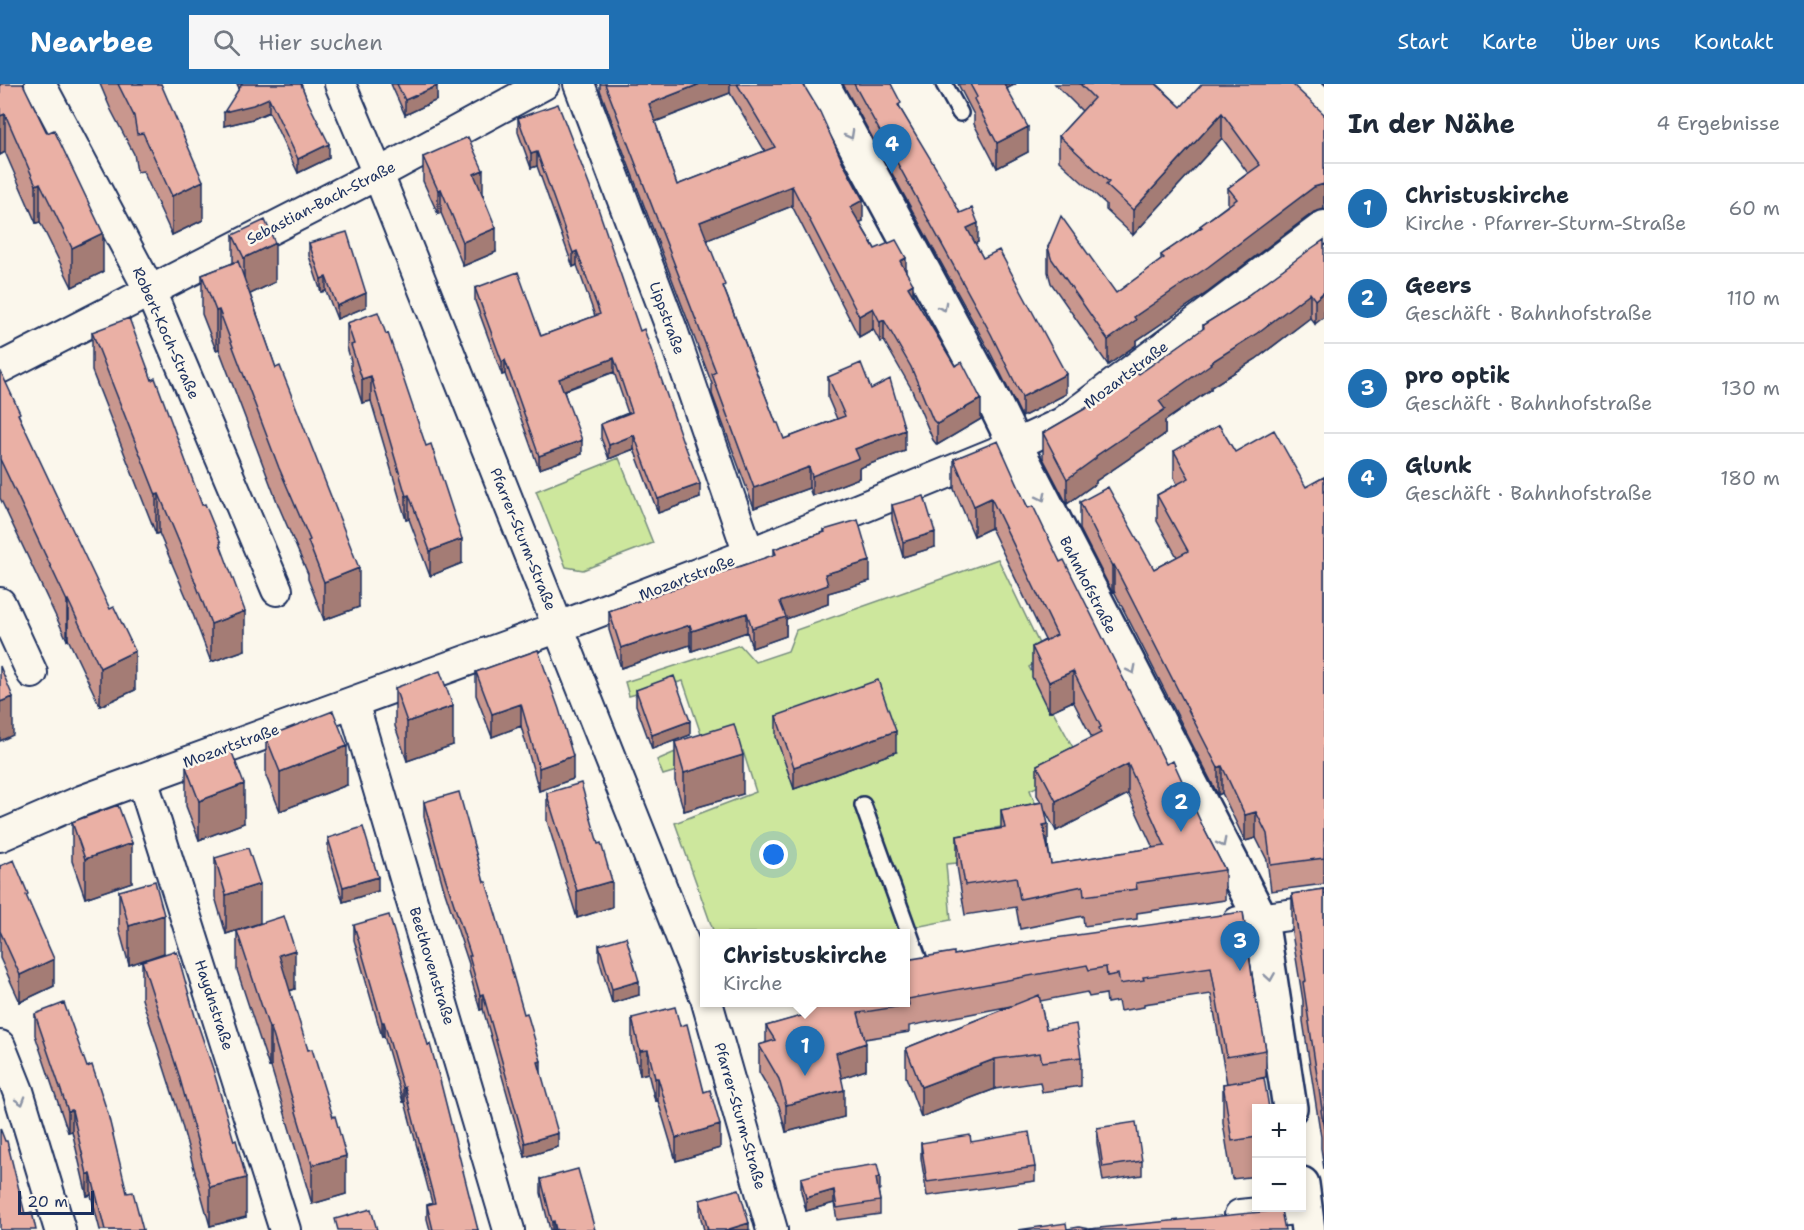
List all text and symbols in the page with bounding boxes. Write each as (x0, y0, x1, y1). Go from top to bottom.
search box (189, 15, 609, 69)
text: Nearbee (30, 23, 153, 61)
icon: search (210, 26, 243, 59)
text: Hier suchen (258, 28, 383, 57)
text: Start (1398, 28, 1449, 56)
text: Karte (1482, 28, 1538, 56)
text: Über uns (1571, 28, 1661, 56)
text: Kontakt (1694, 28, 1774, 56)
text: In der Nähe (1348, 106, 1515, 141)
text: 4 Ergebnisse (1656, 110, 1780, 136)
pin: 4 (872, 124, 912, 174)
one-way arrow (843, 129, 854, 140)
street label: Sebastian-Bach-Straße (243, 157, 399, 249)
text: Christuskirche (1405, 181, 1569, 210)
text: 1 (1363, 195, 1372, 221)
text: 60 m (1728, 195, 1780, 221)
text: Kirche · Pfarrer-Sturm-Straße (1405, 210, 1686, 236)
street label: Robert-Koch-Straße (128, 264, 204, 402)
text: Geers (1405, 271, 1472, 300)
street label: Lippstraße (645, 279, 689, 357)
text: 2 (1361, 285, 1375, 311)
text: 110 m (1726, 285, 1780, 311)
text: Geschäft · Bahnhofstraße (1405, 300, 1652, 326)
one-way arrow (936, 301, 947, 311)
street label: Mozartstraße (1080, 337, 1172, 413)
text: pro optik (1405, 361, 1510, 390)
text: 3 (1361, 375, 1375, 401)
text: 130 m (1721, 375, 1780, 401)
text: Geschäft · Bahnhofstraße (1405, 390, 1652, 416)
text: Glunk (1405, 451, 1472, 480)
street label: Pfarrer-Sturm-Straße (485, 465, 561, 613)
text: 4 (1361, 465, 1375, 491)
text: 180 m (1720, 465, 1780, 491)
text: Geschäft · Bahnhofstraße (1405, 480, 1652, 506)
one-way arrow (1035, 491, 1046, 501)
street label: Bahnhofstraße (1055, 533, 1121, 637)
street label: Mozartstraße (636, 551, 738, 605)
one-way arrow (1125, 664, 1136, 674)
street label: Mozartstraße (180, 719, 282, 773)
pin: 2 (1162, 782, 1200, 832)
one-way arrow (1214, 837, 1226, 848)
your location (759, 840, 788, 869)
street label: Beethovenstraße (405, 905, 459, 1027)
pin: 3 (1220, 922, 1260, 971)
popup (700, 929, 910, 1007)
text: Christuskirche (723, 941, 887, 970)
street label: Haydnstraße (190, 957, 238, 1053)
text: Kirche (723, 970, 782, 996)
one-way arrow (1263, 972, 1276, 982)
pin: 1 (786, 1026, 824, 1076)
street label: Pfarrer-Sturm-Straße (709, 1040, 771, 1192)
one-way arrow (14, 1095, 26, 1106)
map controls (1252, 1104, 1306, 1212)
button: + (1252, 1104, 1306, 1158)
button: − (1252, 1158, 1306, 1212)
scale bar (18, 1188, 94, 1216)
text: 20 m (27, 1191, 68, 1212)

